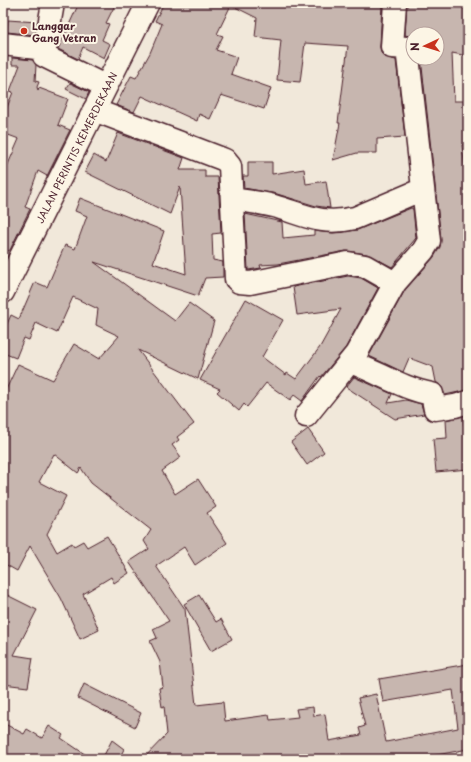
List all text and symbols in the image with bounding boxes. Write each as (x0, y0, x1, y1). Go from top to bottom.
place label: Langgar Gang Vetran (32, 18, 96, 45)
marker: Langgar Gang Vetran (19, 26, 29, 36)
north arrow (405, 26, 445, 66)
text: N (406, 42, 423, 52)
street label: JALAN PERINTIS KEMERDEKAAN (31, 69, 120, 225)

